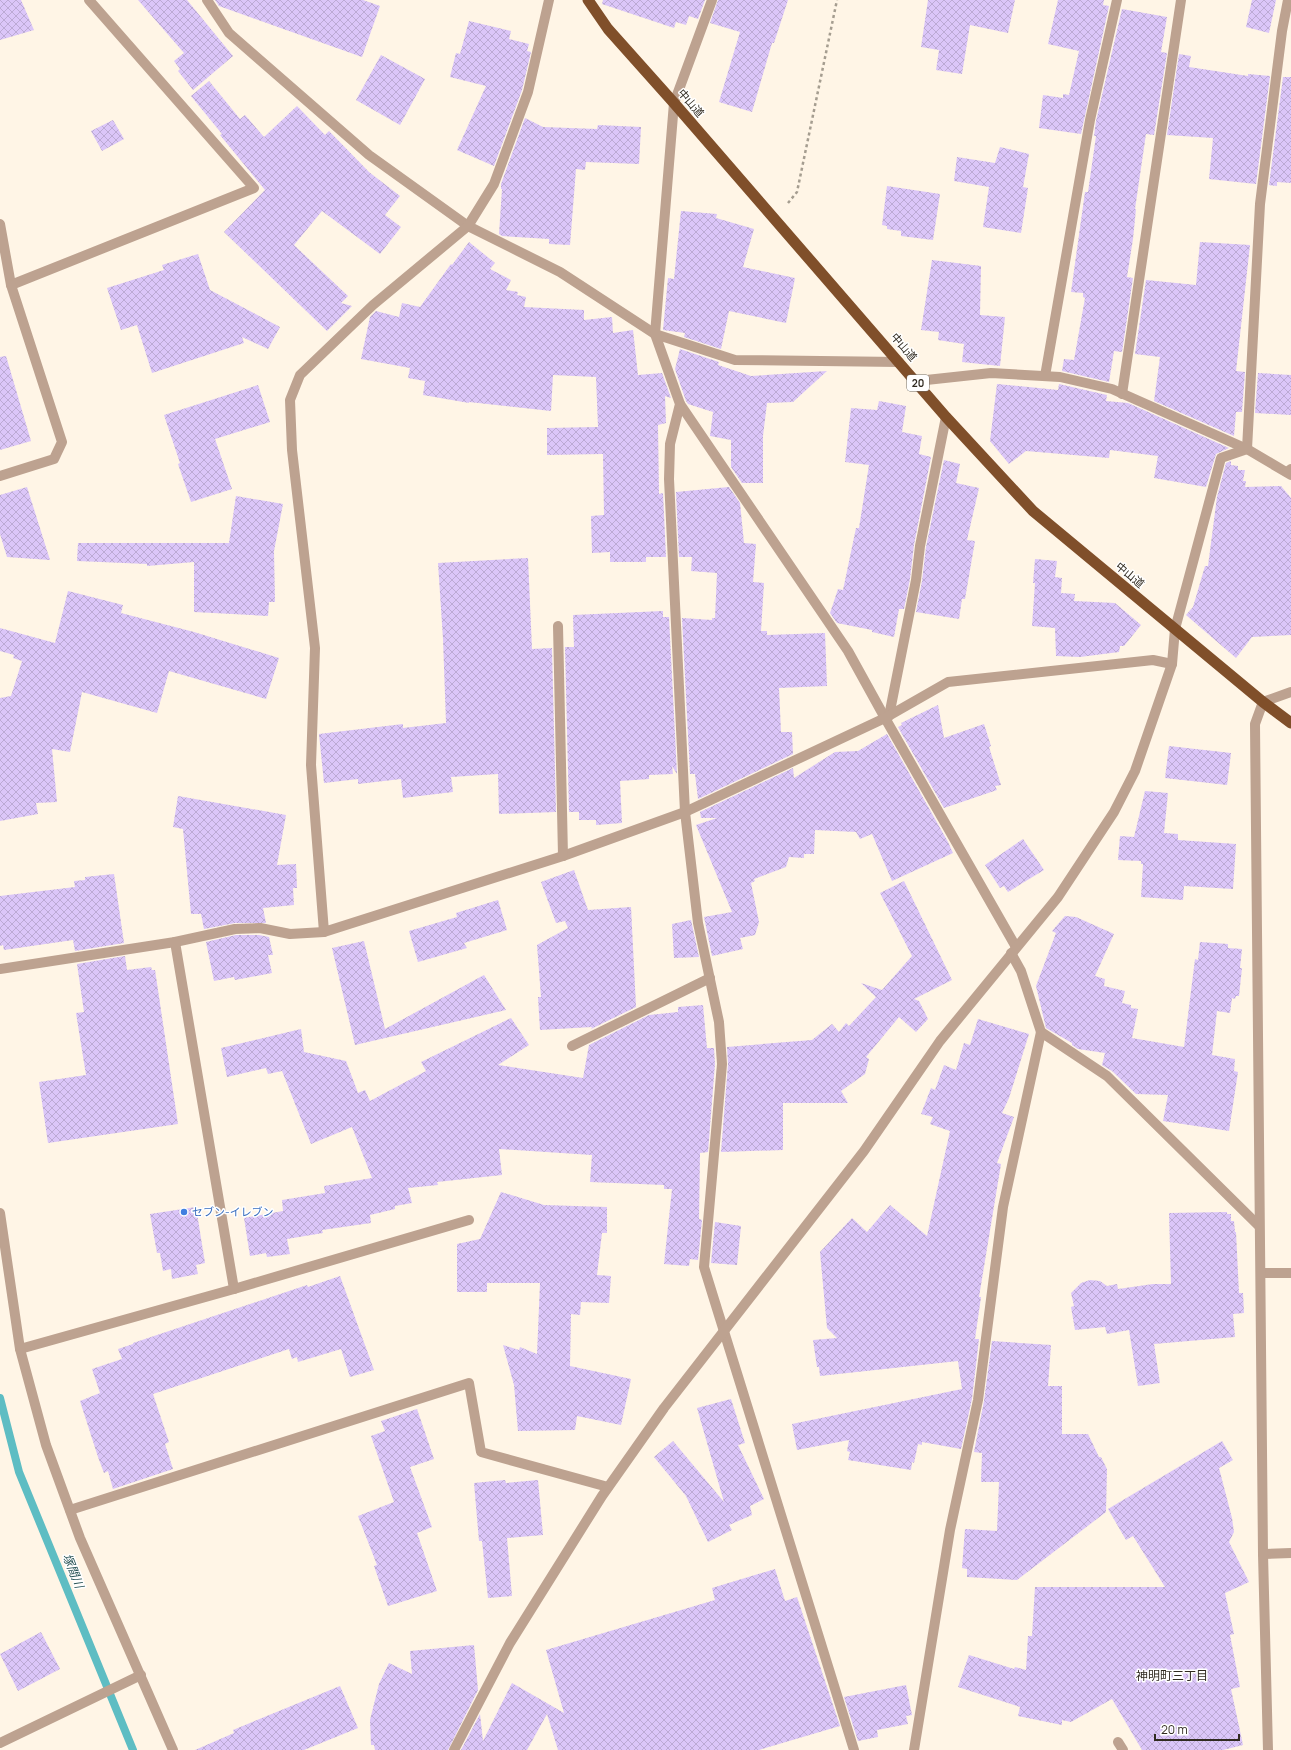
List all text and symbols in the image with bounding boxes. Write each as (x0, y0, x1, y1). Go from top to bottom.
street label: 中山道 (675, 85, 708, 120)
street label: 中山道 (888, 329, 921, 364)
road number: 20 (907, 375, 929, 391)
street label: 中山道 (1113, 558, 1148, 591)
place label: セブン-イレブン (192, 1204, 274, 1219)
marker: セブン-イレブン (179, 1207, 189, 1217)
water label: 塚間川 (59, 1551, 89, 1593)
district label: 神明町三丁目 (1136, 1667, 1208, 1684)
scale bar (1155, 1716, 1239, 1742)
text: 20 m (1161, 1721, 1188, 1738)

